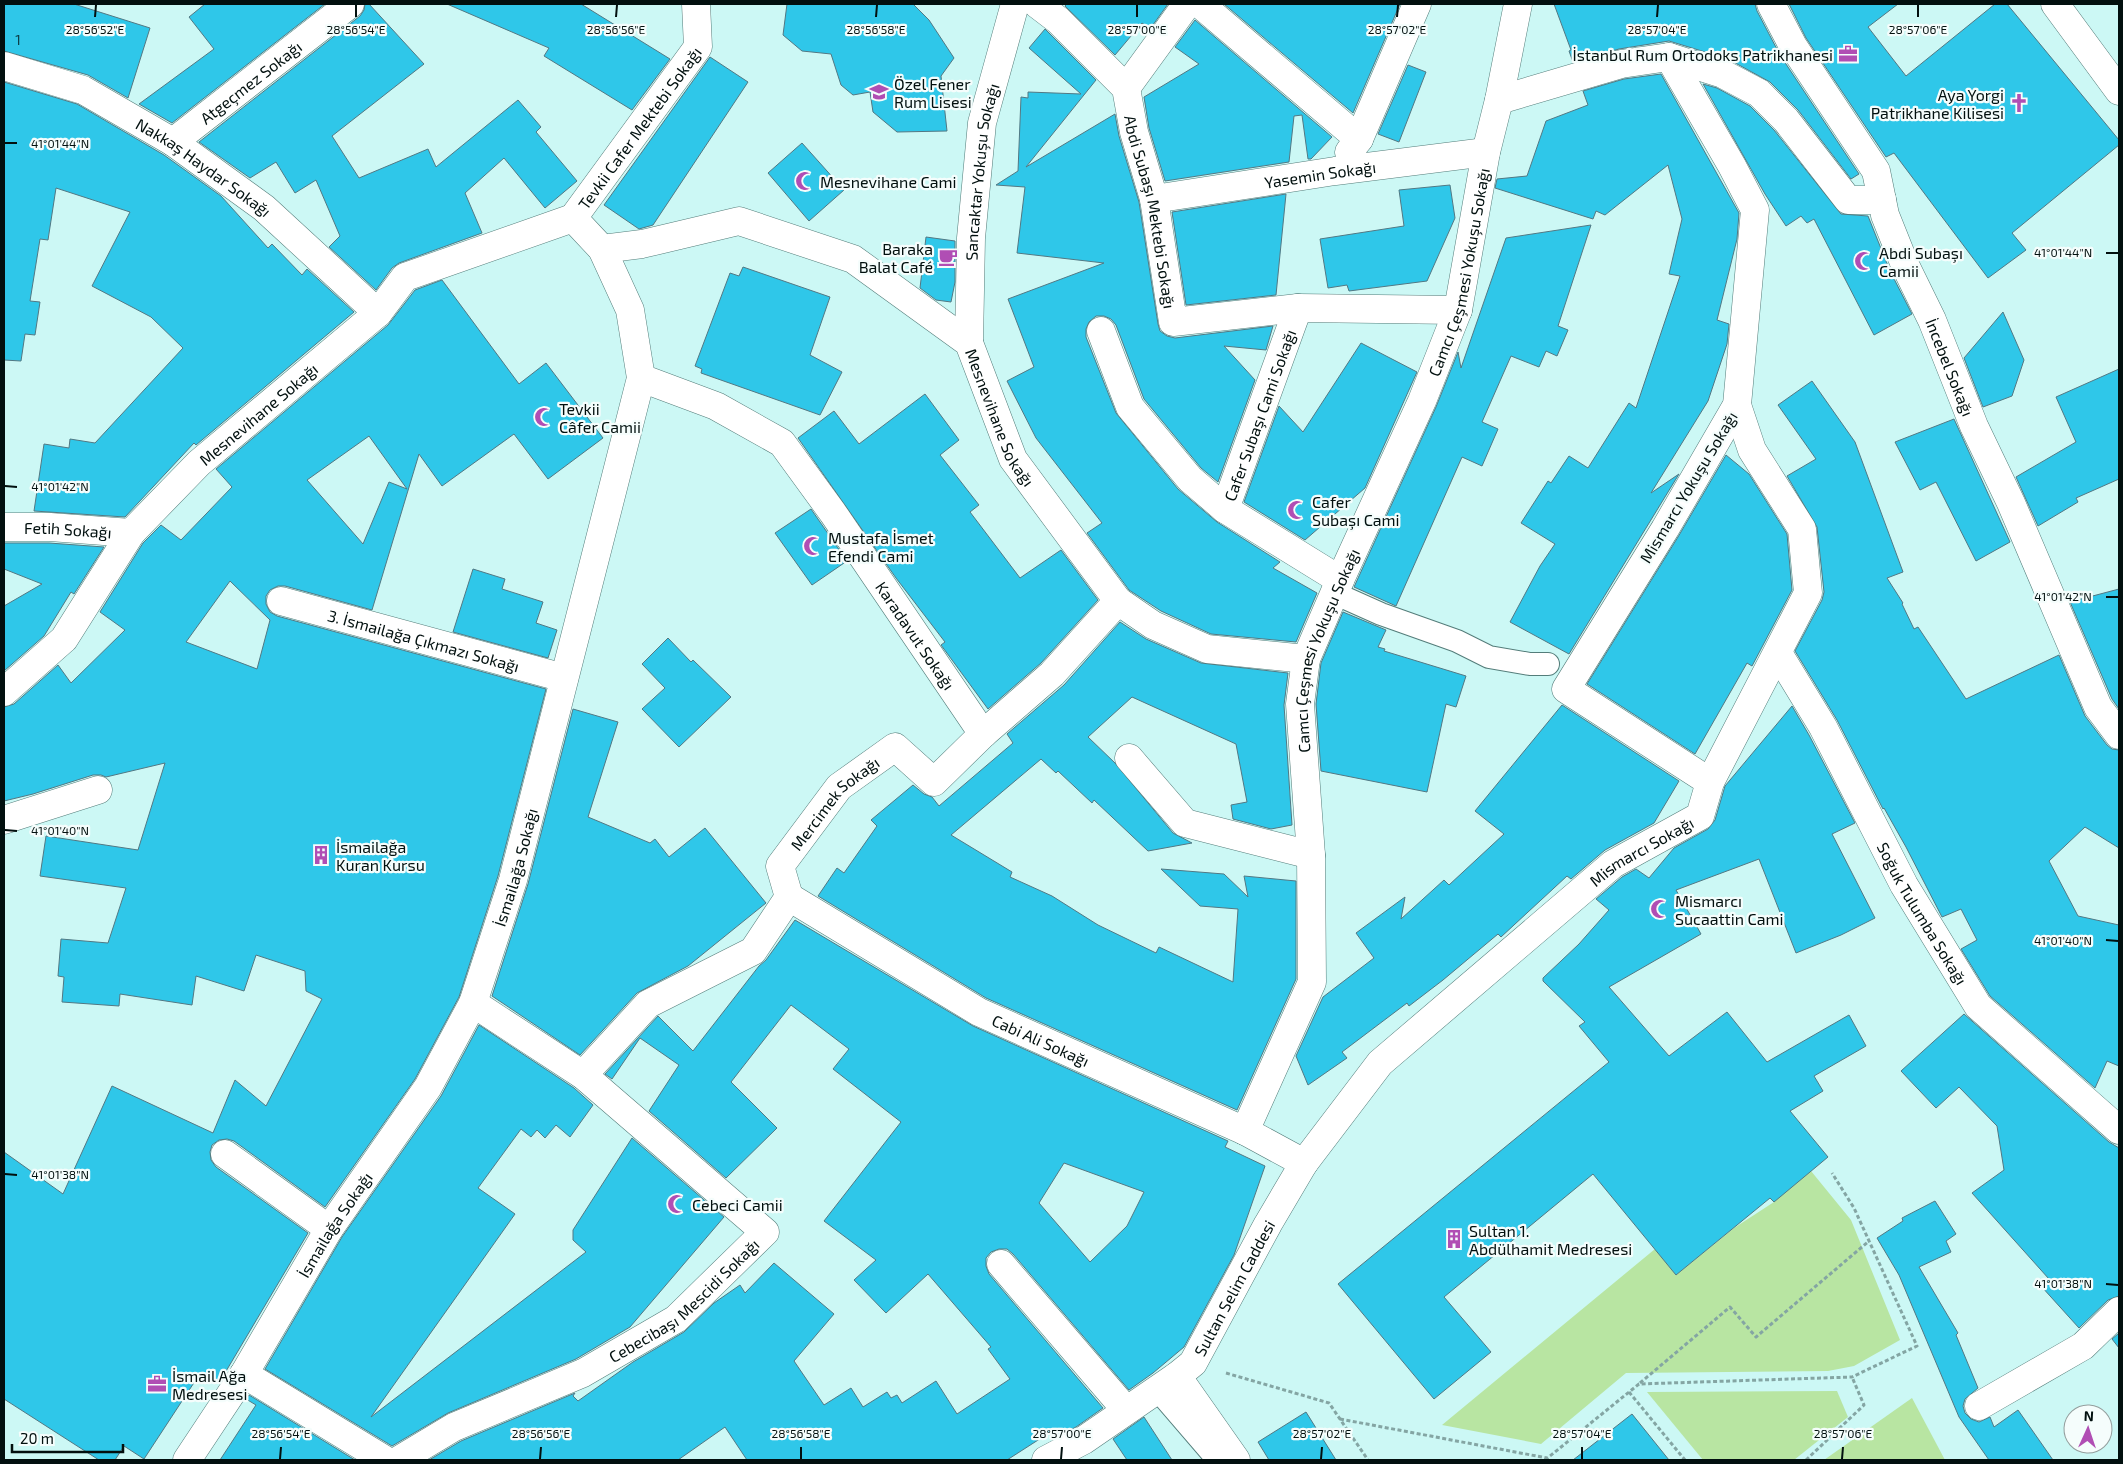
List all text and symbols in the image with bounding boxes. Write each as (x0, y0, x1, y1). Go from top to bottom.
text: 28°56'52"E (66, 22, 124, 36)
text: 28°56'54"E (327, 22, 386, 36)
text: 28°56'56"E (587, 22, 645, 36)
text: 28°56'58"E (847, 22, 906, 36)
text: 28°57'00"E (1108, 22, 1167, 36)
text: 28°57'02"E (1368, 22, 1426, 36)
text: 28°57'04"E (1628, 22, 1687, 36)
text: 28°57'06"E (1889, 22, 1948, 36)
house number: 1 (15, 31, 21, 48)
street label: Atgeçmez Sokağı (196, 36, 305, 127)
street label: Tevkii Cafer Mektebi Sokağı (573, 43, 705, 212)
office icon: İstanbul Rum Ortodoks Patrikhanesi (1837, 43, 1859, 65)
place label: İstanbul Rum Ortodoks Patrikhanesi (1573, 45, 1833, 64)
place label: Özel Fener Rum Lisesi (894, 74, 972, 111)
school or university icon: Özel Fener Rum Lisesi (868, 81, 890, 103)
street label: Sancaktar Yokuşu Sokağı (961, 81, 1002, 261)
place label: Aya Yorgi Patrikhane Kilisesi (1871, 85, 2004, 122)
church icon: Aya Yorgi Patrikhane Kilisesi (2008, 92, 2030, 114)
street label: Nakkaş Haydar Sokağı (133, 113, 276, 220)
street label: Abdi Subaşı Mektebi Sokağı (1122, 113, 1180, 310)
text: 41°01'44"N (31, 136, 89, 150)
street label: Yasemin Sokağı (1263, 156, 1377, 191)
street label: Camcı Çeşmesi Yokuşu Sokağı (1423, 166, 1493, 379)
mosque icon: Mesnevihane Cami (794, 170, 816, 192)
place label: Mesnevihane Cami (820, 172, 956, 191)
place label: Baraka Balat Café (859, 239, 933, 276)
place label: Abdi Subaşı Camii (1879, 243, 1963, 280)
text: 41°01'44"N (2034, 245, 2092, 259)
cafe icon: Baraka Balat Café (937, 246, 959, 268)
mosque icon: Abdi Subaşı Camii (1853, 250, 1875, 272)
street label: İncebel Sokağı (1923, 315, 1978, 419)
street label: Cafer Subaşı Cami Sokağı (1219, 327, 1299, 503)
street label: Mesnevihane Sokağı (962, 346, 1039, 489)
street label: Mesnevihane Sokağı (195, 359, 321, 469)
place label: Tevkii Câfer Camii (559, 399, 641, 436)
mosque icon: Tevkii Câfer Camii (533, 406, 555, 428)
street label: Mismarcı Yokuşu Sokağı (1635, 408, 1742, 567)
text: 41°01'42"N (31, 479, 89, 493)
place label: Cafer Subaşı Cami (1312, 492, 1400, 530)
mosque icon: Cafer Subaşı Cami (1286, 499, 1308, 521)
street label: Fetih Sokağı (24, 518, 112, 541)
place label: Mustafa İsmet Efendi Cami (828, 528, 934, 565)
mosque icon: Mustafa İsmet Efendi Cami (802, 535, 824, 557)
street label: Camcı Çeşmesi Yokuşu Sokağı (1290, 545, 1363, 753)
street label: Karadavut Sokağı (872, 577, 959, 693)
text: 41°01'42"N (2034, 589, 2092, 603)
street label: 3. İsmailağa Çıkmazı Sokağı (326, 605, 522, 675)
street label: Mercimek Sokağı (786, 752, 883, 854)
street label: İsmailağa Sokağı (489, 806, 540, 929)
street label: Mismarcı Sokağı (1585, 812, 1696, 890)
text: 41°01'40"N (31, 823, 89, 837)
place label: İsmailağa Kuran Kursu (336, 837, 425, 874)
street label: Soğuk Tulumba Sokağı (1874, 839, 1972, 988)
building icon: İsmailağa Kuran Kursu (310, 844, 332, 866)
place label: Mismarcı Sucaattin Cami (1675, 891, 1783, 928)
mosque icon: Mismarcı Sucaattin Cami (1649, 898, 1671, 920)
text: 41°01'40"N (2034, 933, 2092, 947)
street label: Cabi Ali Sokağı (989, 1010, 1093, 1070)
text: 41°01'38"N (31, 1167, 89, 1181)
street label: İsmailağa Sokağı (293, 1168, 376, 1281)
mosque icon: Cebeci Camii (666, 1193, 688, 1215)
place label: Cebeci Camii (692, 1195, 783, 1214)
street label: Sultan Selim Caddesi (1189, 1216, 1278, 1359)
place label: Sultan 1. Abdülhamit Medresesi (1469, 1221, 1632, 1258)
building icon: Sultan 1. Abdülhamit Medresesi (1443, 1228, 1465, 1250)
street label: Cebecibaşı Mescidi Sokağı (605, 1234, 762, 1366)
text: 41°01'38"N (2034, 1276, 2092, 1290)
place label: İsmail Ağa Medresesi (172, 1366, 247, 1403)
office icon: İsmail Ağa Medresesi (146, 1373, 168, 1395)
north arrow (2063, 1404, 2113, 1454)
text: N (2083, 1407, 2094, 1424)
scale bar (12, 1422, 124, 1454)
text: 28°56'54"E (252, 1426, 311, 1440)
text: 28°56'56"E (512, 1426, 570, 1440)
text: 28°56'58"E (772, 1426, 831, 1440)
text: 28°57'00"E (1033, 1426, 1092, 1440)
text: 28°57'02"E (1293, 1426, 1351, 1440)
text: 28°57'04"E (1553, 1426, 1612, 1440)
text: 28°57'06"E (1814, 1426, 1873, 1440)
text: 20 m (20, 1429, 54, 1447)

